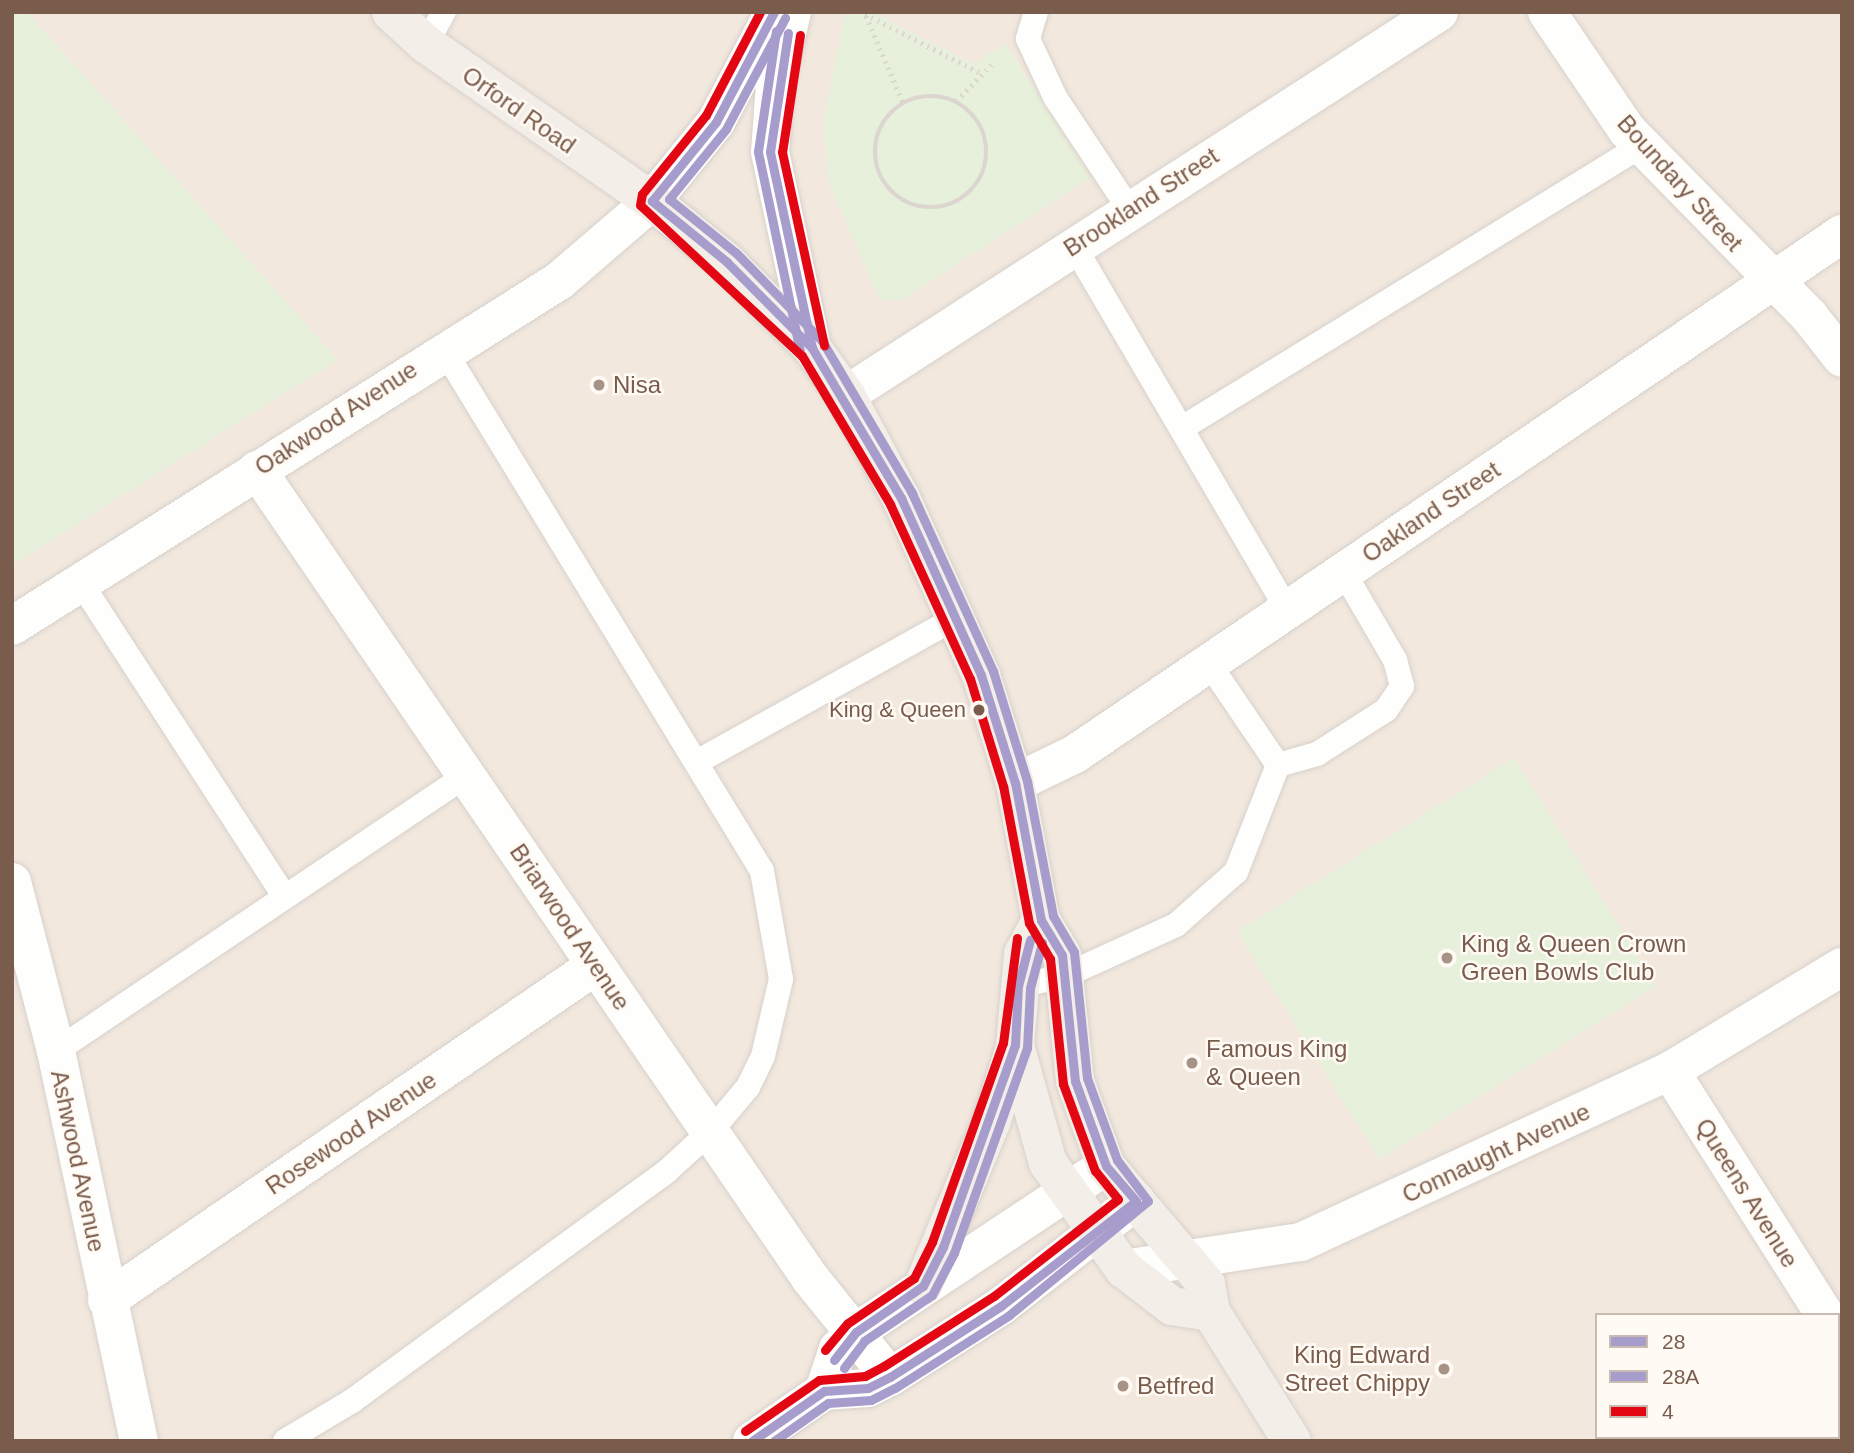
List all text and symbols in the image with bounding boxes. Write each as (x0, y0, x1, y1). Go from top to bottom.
street label: Orford Road (457, 60, 581, 160)
street label: Boundary Street (1611, 109, 1749, 257)
street label: Brookland Street (1058, 141, 1224, 263)
street label: Oakwood Avenue (249, 354, 423, 482)
place label: Nisa (613, 371, 661, 399)
marker: Nisa (591, 377, 607, 393)
street label: Oakland Street (1357, 455, 1505, 569)
place label: King & Queen (829, 697, 966, 723)
marker: King & Queen (972, 703, 986, 717)
street label: Briarwood Avenue (503, 838, 637, 1016)
place label: King & Queen Crown Green Bowls Club (1461, 930, 1686, 986)
marker: King & Queen Crown Green Bowls Club (1439, 950, 1455, 966)
place label: Famous King & Queen (1206, 1035, 1347, 1091)
marker: Famous King & Queen (1184, 1055, 1200, 1071)
street label: Rosewood Avenue (260, 1065, 442, 1201)
street label: Ashwood Avenue (45, 1067, 111, 1255)
street label: Connaught Avenue (1397, 1097, 1595, 1209)
street label: Queens Avenue (1689, 1113, 1805, 1273)
legend (1595, 1313, 1840, 1439)
text: 28 (1662, 1330, 1685, 1353)
place label: King Edward Street Chippy (1285, 1341, 1430, 1397)
marker: King Edward Street Chippy (1436, 1361, 1452, 1377)
text: 28A (1662, 1365, 1699, 1388)
place label: Betfred (1137, 1372, 1214, 1400)
marker: Betfred (1115, 1378, 1131, 1394)
text: 4 (1662, 1400, 1674, 1423)

